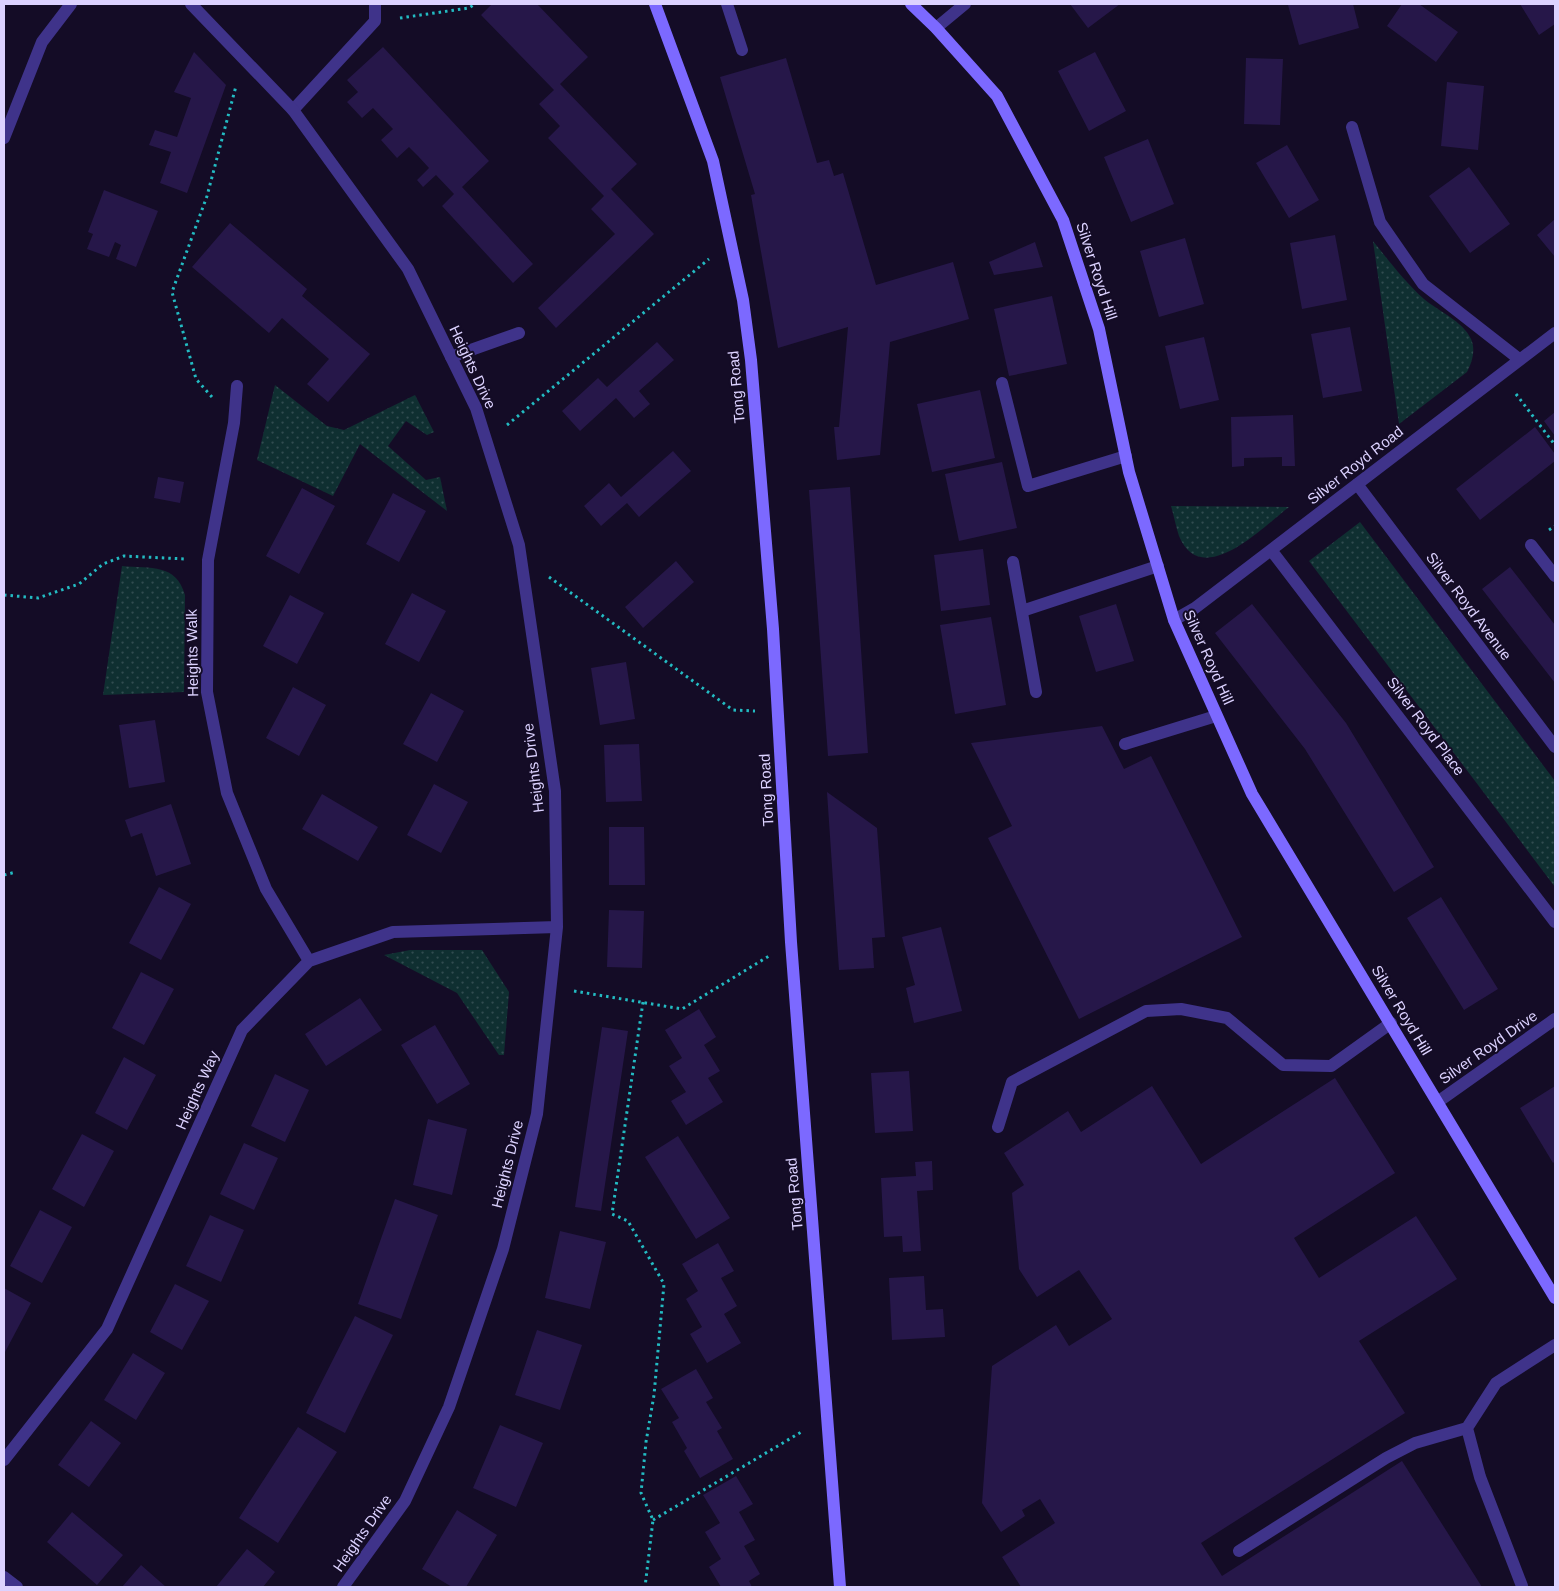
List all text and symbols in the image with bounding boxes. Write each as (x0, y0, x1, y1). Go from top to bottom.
street label: Silver Royd Hill (1073, 220, 1121, 322)
street label: Heights Drive (446, 323, 500, 411)
street label: Tong Road (724, 350, 748, 424)
street label: Silver Royd Road (1304, 422, 1406, 508)
street label: Silver Royd Avenue (1423, 549, 1515, 663)
street label: Silver Royd Hill (1181, 607, 1237, 707)
street label: Heights Walk (183, 608, 201, 697)
street label: Silver Royd Place (1384, 674, 1468, 778)
street label: Heights Drive (519, 722, 547, 814)
street label: Tong Road (756, 753, 776, 827)
street label: Silver Royd Hill (1369, 962, 1435, 1058)
street label: Silver Royd Drive (1436, 1007, 1540, 1087)
street label: Heights Way (172, 1048, 222, 1132)
street label: Heights Drive (488, 1118, 526, 1210)
street label: Tong Road (782, 1157, 806, 1231)
street label: Heights Drive (329, 1491, 395, 1575)

